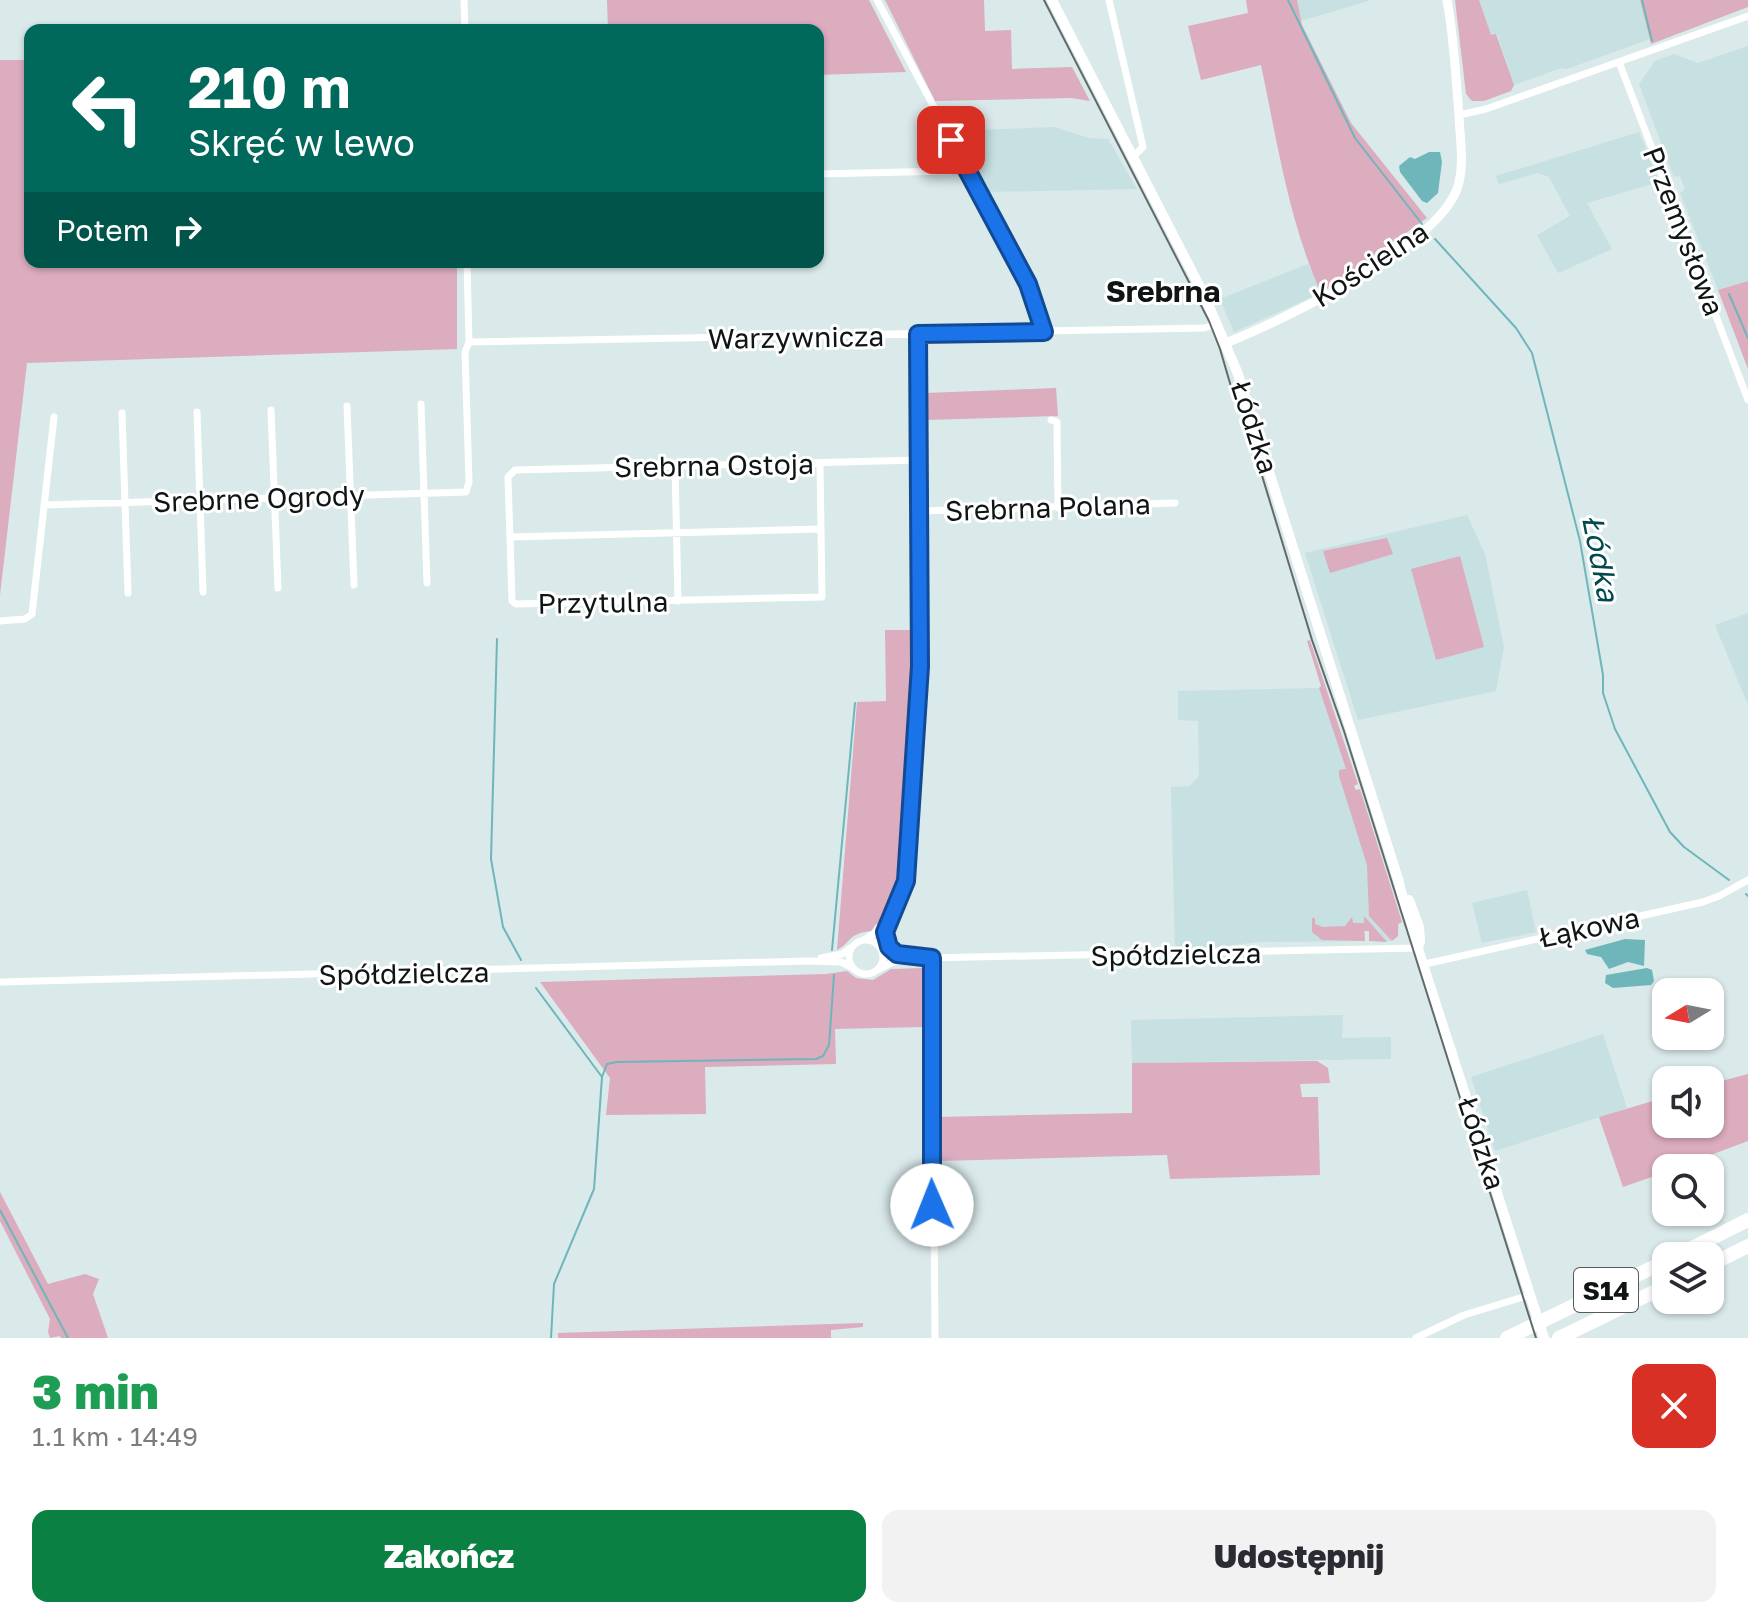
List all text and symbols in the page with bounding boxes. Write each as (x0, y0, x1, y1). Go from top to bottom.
text: 210 m (188, 53, 350, 120)
icon: left (56, 56, 160, 160)
pin (917, 106, 985, 174)
icon: arrive (929, 118, 973, 162)
text: Skręć w lewo (188, 121, 415, 164)
street label: Przemysłowa (1637, 142, 1731, 320)
icon: right (165, 208, 209, 252)
text: Potem (56, 212, 149, 248)
street label: Kościelna (1306, 214, 1434, 314)
district label: Srebrna (1106, 273, 1220, 309)
street label: Warzywnicza (708, 319, 884, 355)
street label: Łódzka (1224, 376, 1286, 478)
street label: Srebrna Ostoja (614, 447, 814, 483)
street label: Srebrne Ogrody (153, 478, 366, 518)
street label: Srebrna Polana (945, 487, 1151, 527)
water label: Łódka (1575, 512, 1627, 605)
street label: Przytulna (537, 584, 669, 620)
street label: Łąkowa (1536, 900, 1642, 954)
street label: Spółdzielcza (1090, 936, 1262, 972)
street label: Spółdzielcza (318, 955, 490, 991)
north arrow (1652, 978, 1724, 1050)
map controls (1652, 978, 1724, 1314)
button: sound (1652, 1066, 1724, 1138)
street label: Łódzka (1451, 1092, 1513, 1194)
button: search (1652, 1154, 1724, 1226)
position arrow (890, 1163, 974, 1247)
button: layers (1652, 1242, 1724, 1314)
road number: S14 (1574, 1268, 1638, 1312)
text: 3 min (32, 1362, 159, 1420)
button: close (1632, 1364, 1716, 1448)
text: 1.1 km · 14:49 (32, 1421, 198, 1452)
button: Zakończ (32, 1510, 866, 1602)
button: Udostępnij (882, 1510, 1716, 1602)

